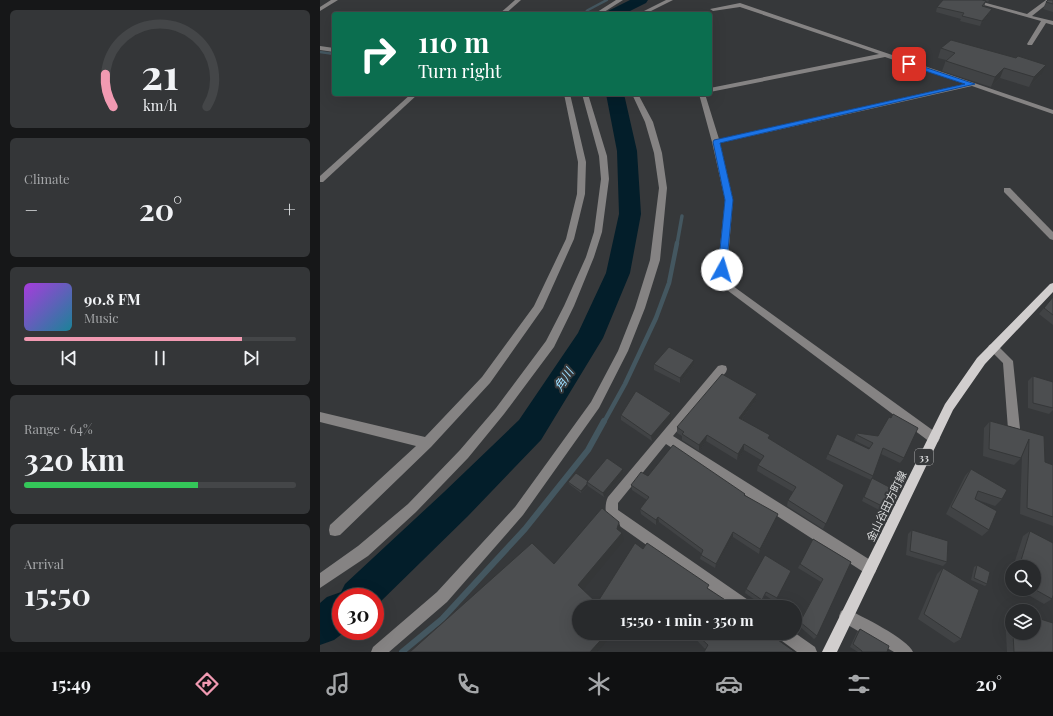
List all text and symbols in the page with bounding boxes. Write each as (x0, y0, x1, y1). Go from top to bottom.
text: 110 m (418, 23, 489, 60)
icon: right (352, 28, 404, 80)
text: 21 (141, 45, 179, 100)
pin (892, 47, 926, 81)
icon: arrive (898, 53, 920, 75)
text: Turn right (418, 59, 501, 83)
text: km/h (143, 96, 178, 115)
text: Climate (24, 170, 70, 187)
text: 20° (139, 189, 182, 229)
text: − (24, 194, 38, 224)
text: + (283, 194, 296, 224)
position arrow (701, 249, 743, 291)
text: 90.8 FM (84, 289, 141, 309)
text: Music (84, 309, 119, 326)
icon: previous (58, 347, 80, 369)
icon: pause (149, 347, 171, 369)
icon: next (240, 347, 262, 369)
water label: 角川 (550, 363, 577, 393)
text: Range · 64% (24, 420, 93, 437)
text: 320 km (24, 439, 125, 479)
road number: 33 (915, 449, 933, 465)
street label: 金山谷田方町線 (862, 468, 910, 544)
text: Arrival (24, 555, 64, 572)
map controls (1005, 560, 1041, 640)
button: search (1005, 560, 1041, 596)
text: 15:50 (24, 574, 91, 614)
speed limit sign: 30 (332, 588, 384, 640)
button: layers (1005, 604, 1041, 640)
text: 15:50 · 1 min · 350 m (620, 610, 754, 630)
icon: directions (193, 670, 221, 698)
icon: music (324, 670, 352, 698)
icon: phone (454, 670, 482, 698)
icon: climate (585, 670, 613, 698)
icon: car (715, 670, 743, 698)
icon: filters (845, 670, 873, 698)
text: 15:49 (51, 672, 91, 696)
text: 20° (976, 672, 1002, 696)

